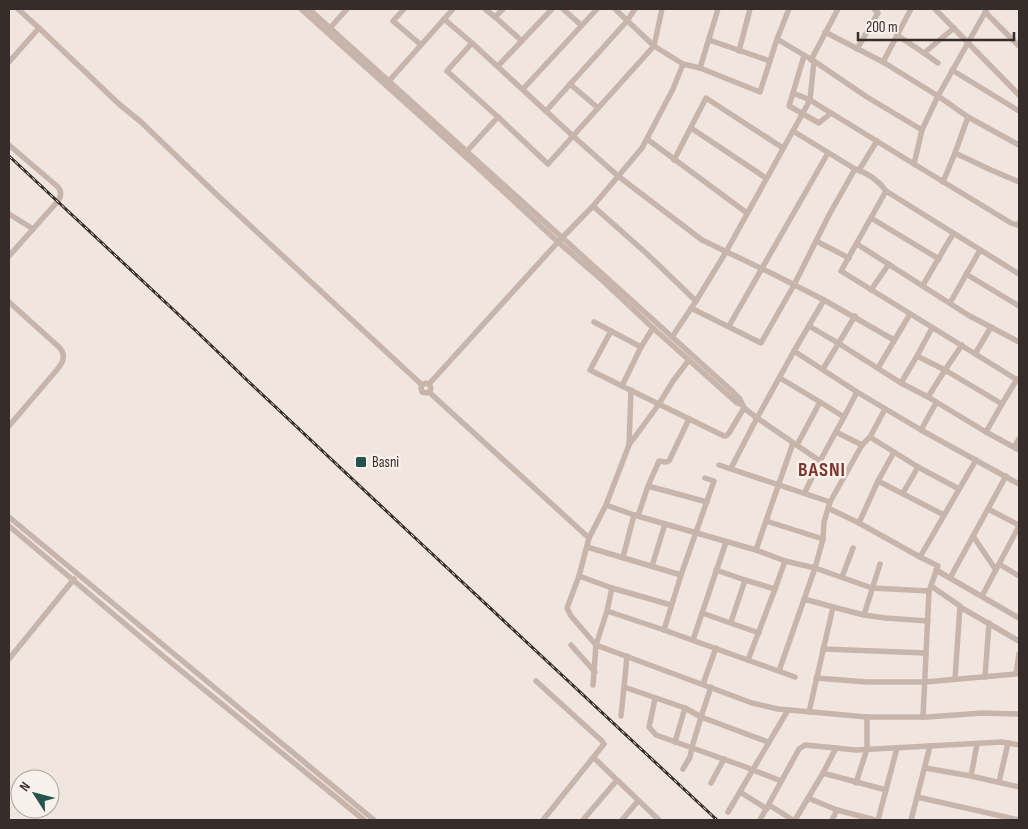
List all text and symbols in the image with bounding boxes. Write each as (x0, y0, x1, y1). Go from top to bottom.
scale bar (858, 10, 1014, 42)
text: 200 m (866, 18, 898, 37)
place label: Basni (372, 453, 399, 472)
marker: Basni (354, 455, 368, 469)
district label: BASNI (798, 458, 846, 482)
north arrow (10, 769, 60, 819)
text: N (16, 779, 34, 795)

